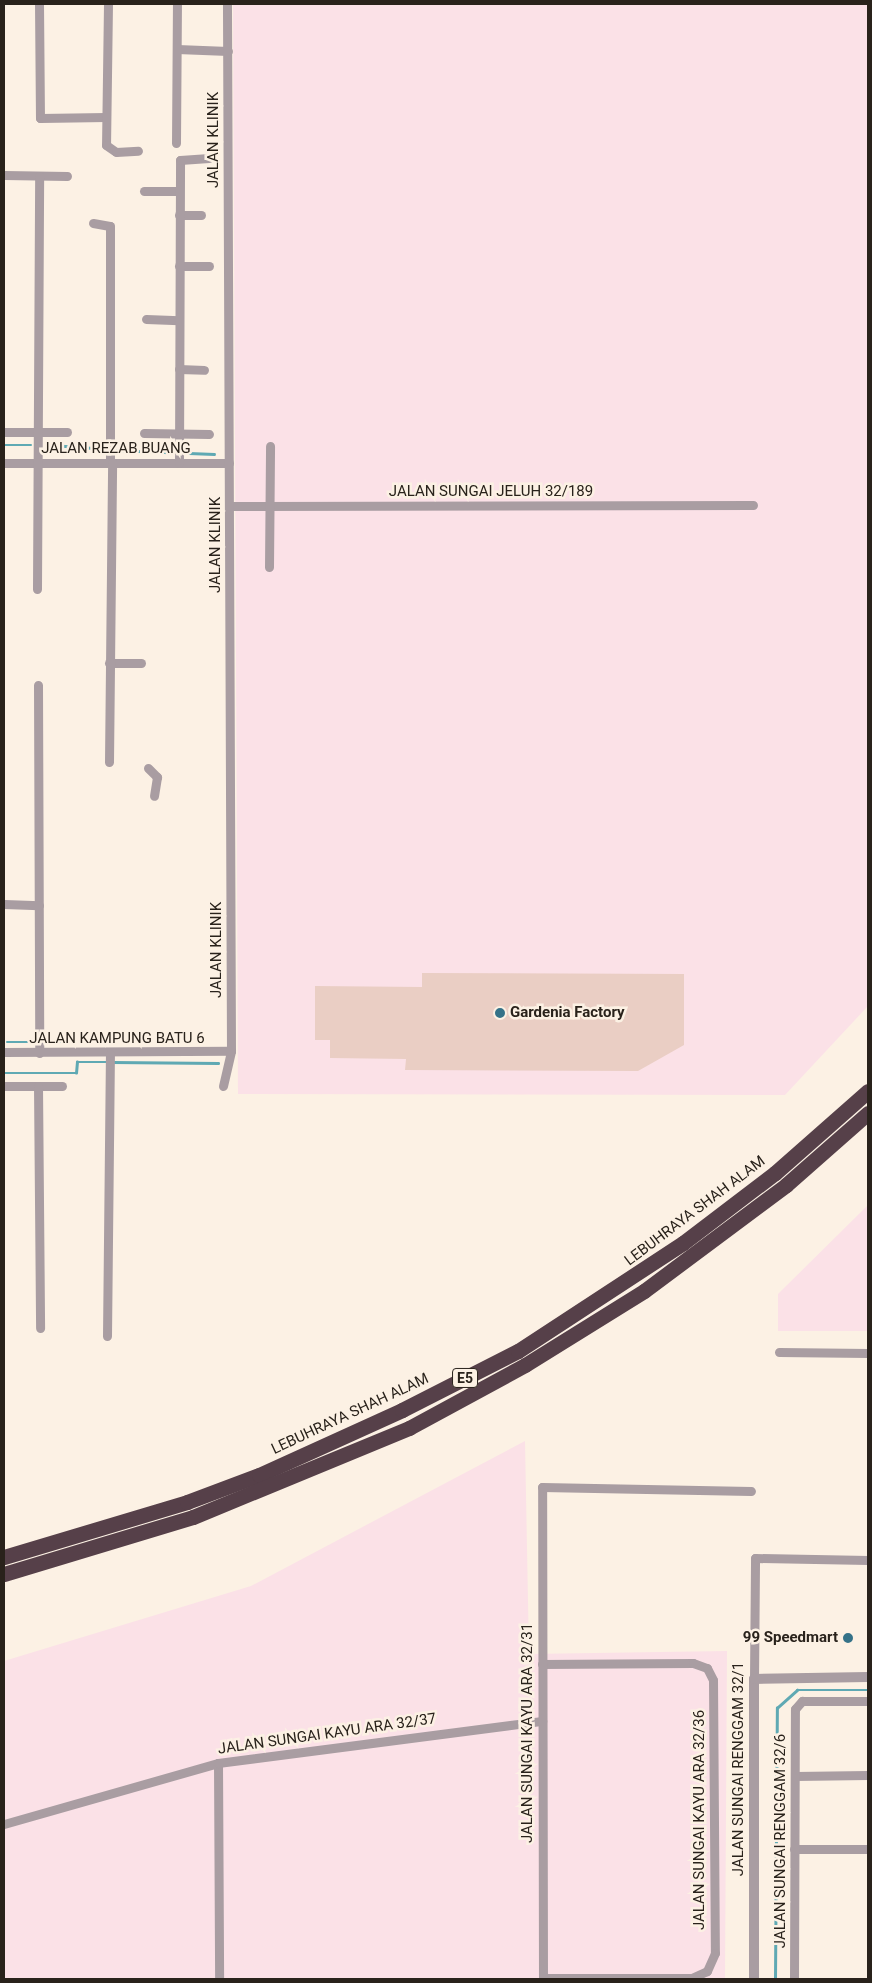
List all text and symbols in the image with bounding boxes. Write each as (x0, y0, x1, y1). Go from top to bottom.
street label: JALAN KLINIK (205, 92, 223, 188)
street label: JALAN REZAB BUANG (41, 440, 191, 458)
street label: JALAN SUNGAI JELUH 32/189 (389, 483, 593, 501)
street label: JALAN KLINIK (207, 497, 225, 593)
street label: JALAN KLINIK (208, 902, 226, 998)
place label: Gardenia Factory (510, 1004, 625, 1022)
marker: Gardenia Factory (494, 1007, 506, 1019)
street label: JALAN KAMPUNG BATU 6 (29, 1030, 205, 1048)
street label: LEBUHRAYA SHAH ALAM (621, 1152, 769, 1270)
road number: E5 (451, 1366, 479, 1390)
street label: LEBUHRAYA SHAH ALAM (269, 1370, 431, 1458)
street label: JALAN SUNGAI KAYU ARA 32/31 (519, 1623, 537, 1843)
place label: 99 Speedmart (743, 1629, 838, 1647)
marker: 99 Speedmart (842, 1632, 854, 1644)
street label: JALAN SUNGAI RENGGAM 32/1 (730, 1662, 748, 1876)
street label: JALAN SUNGAI KAYU ARA 32/37 (217, 1710, 437, 1758)
street label: JALAN SUNGAI KAYU ARA 32/36 (691, 1710, 709, 1930)
street label: JALAN SUNGAI RENGGAM 32/6 (772, 1734, 790, 1948)

